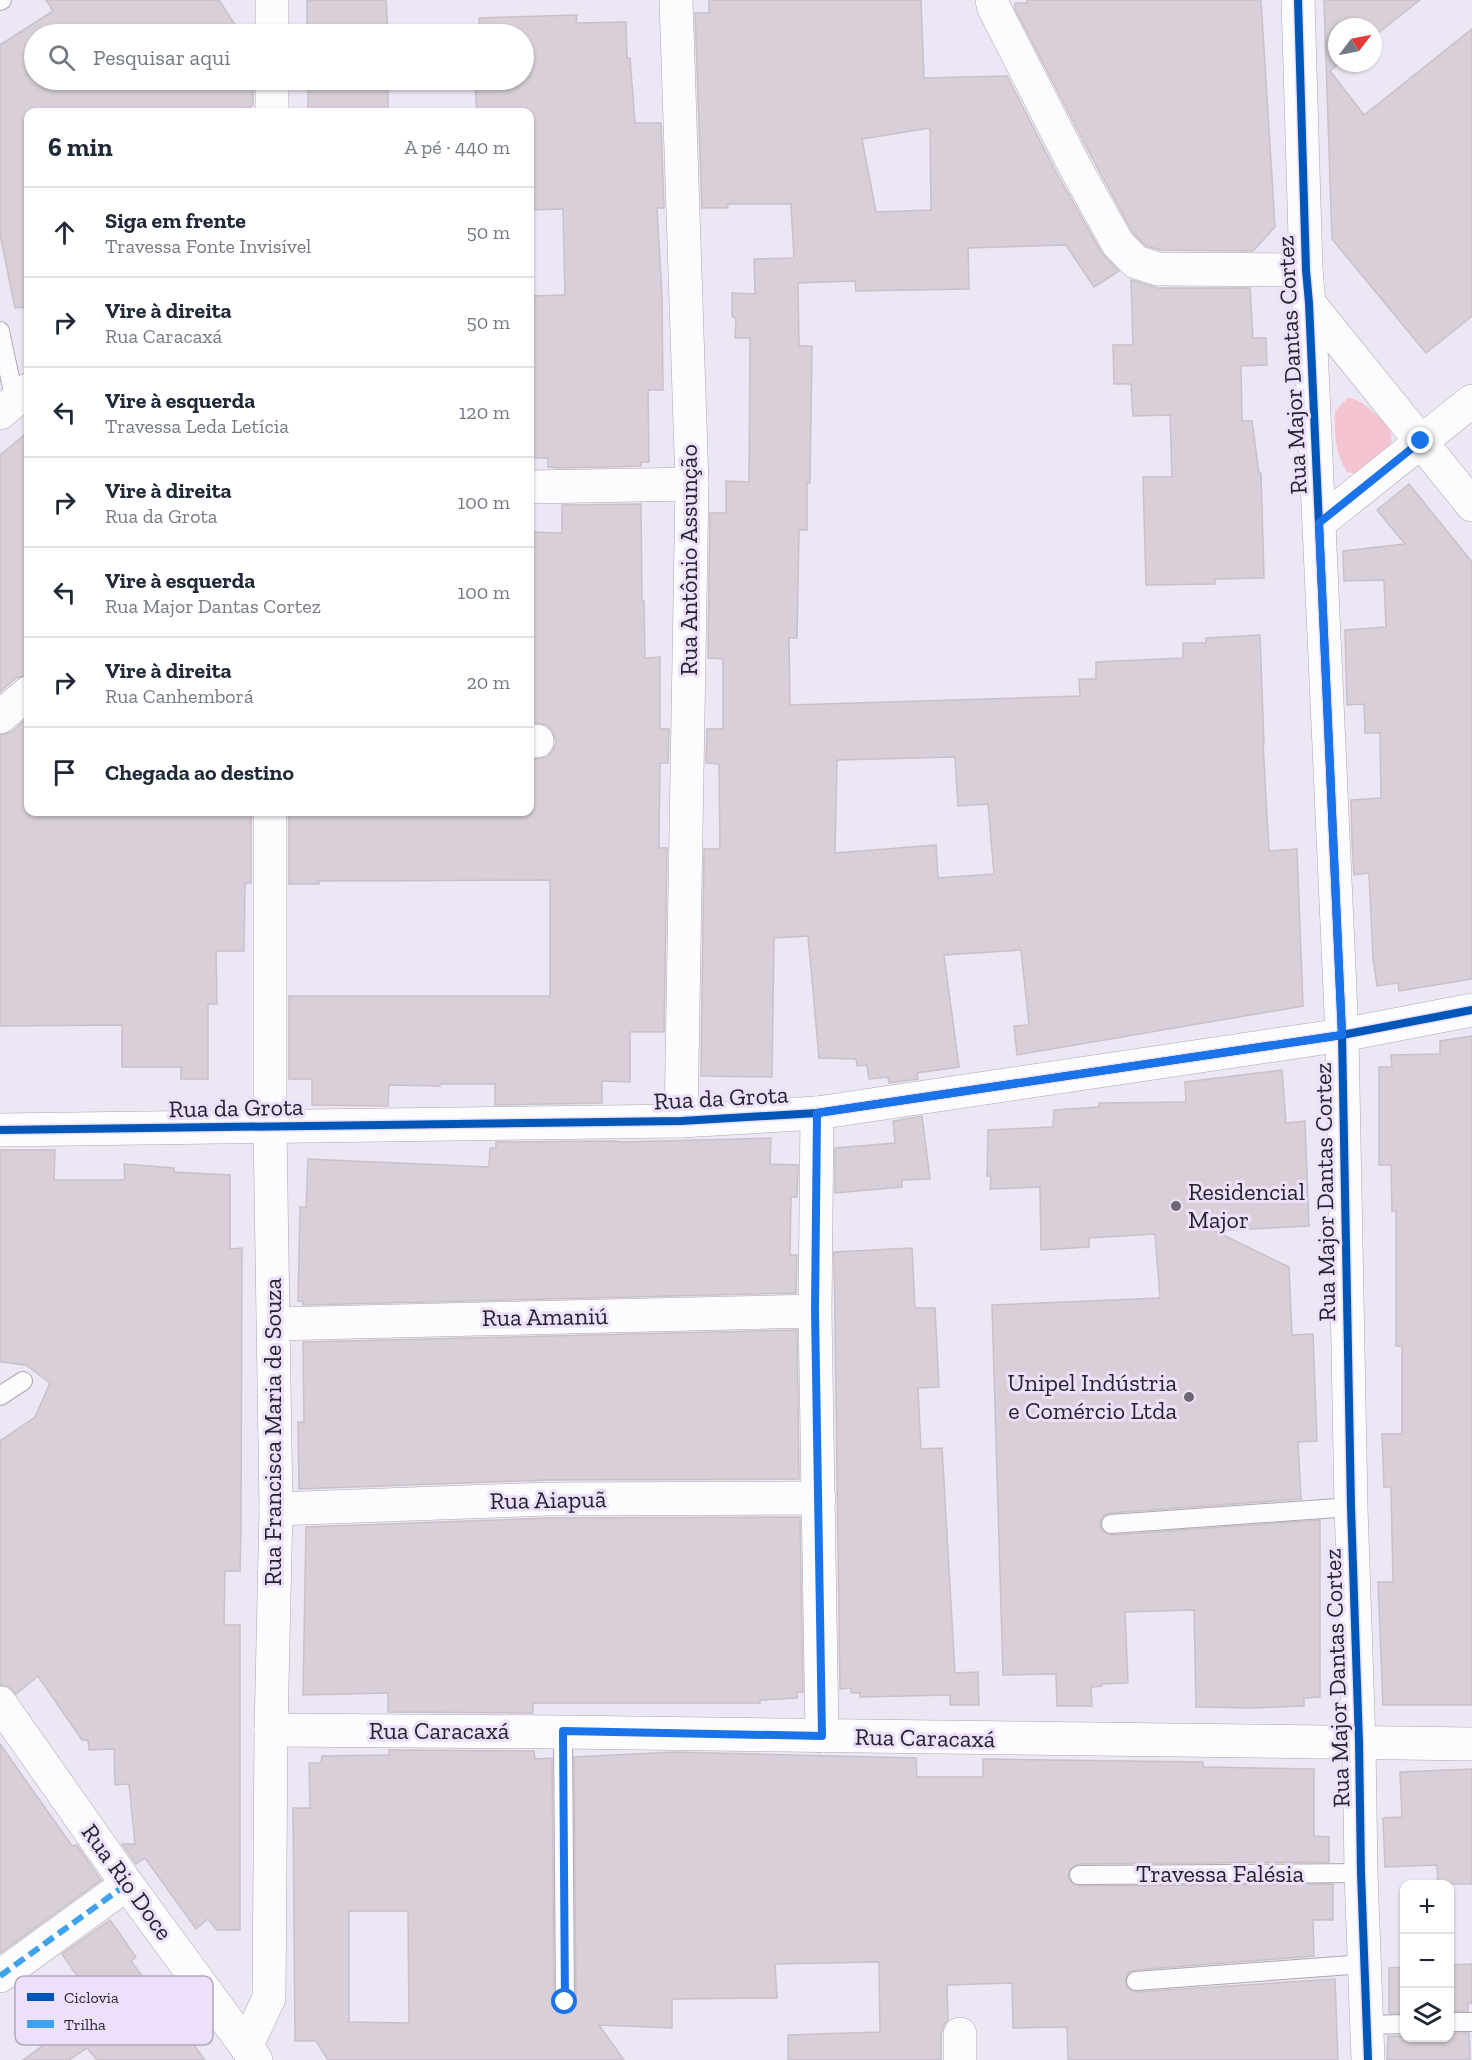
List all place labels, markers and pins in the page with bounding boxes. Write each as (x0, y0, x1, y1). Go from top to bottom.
place label: Residencial Major (1188, 1177, 1305, 1234)
marker: Residencial Major (1169, 1199, 1183, 1213)
place label: Unipel Indústria e Comércio Ltda (1008, 1368, 1177, 1425)
marker: Unipel Indústria e Comércio Ltda (1182, 1390, 1196, 1404)

